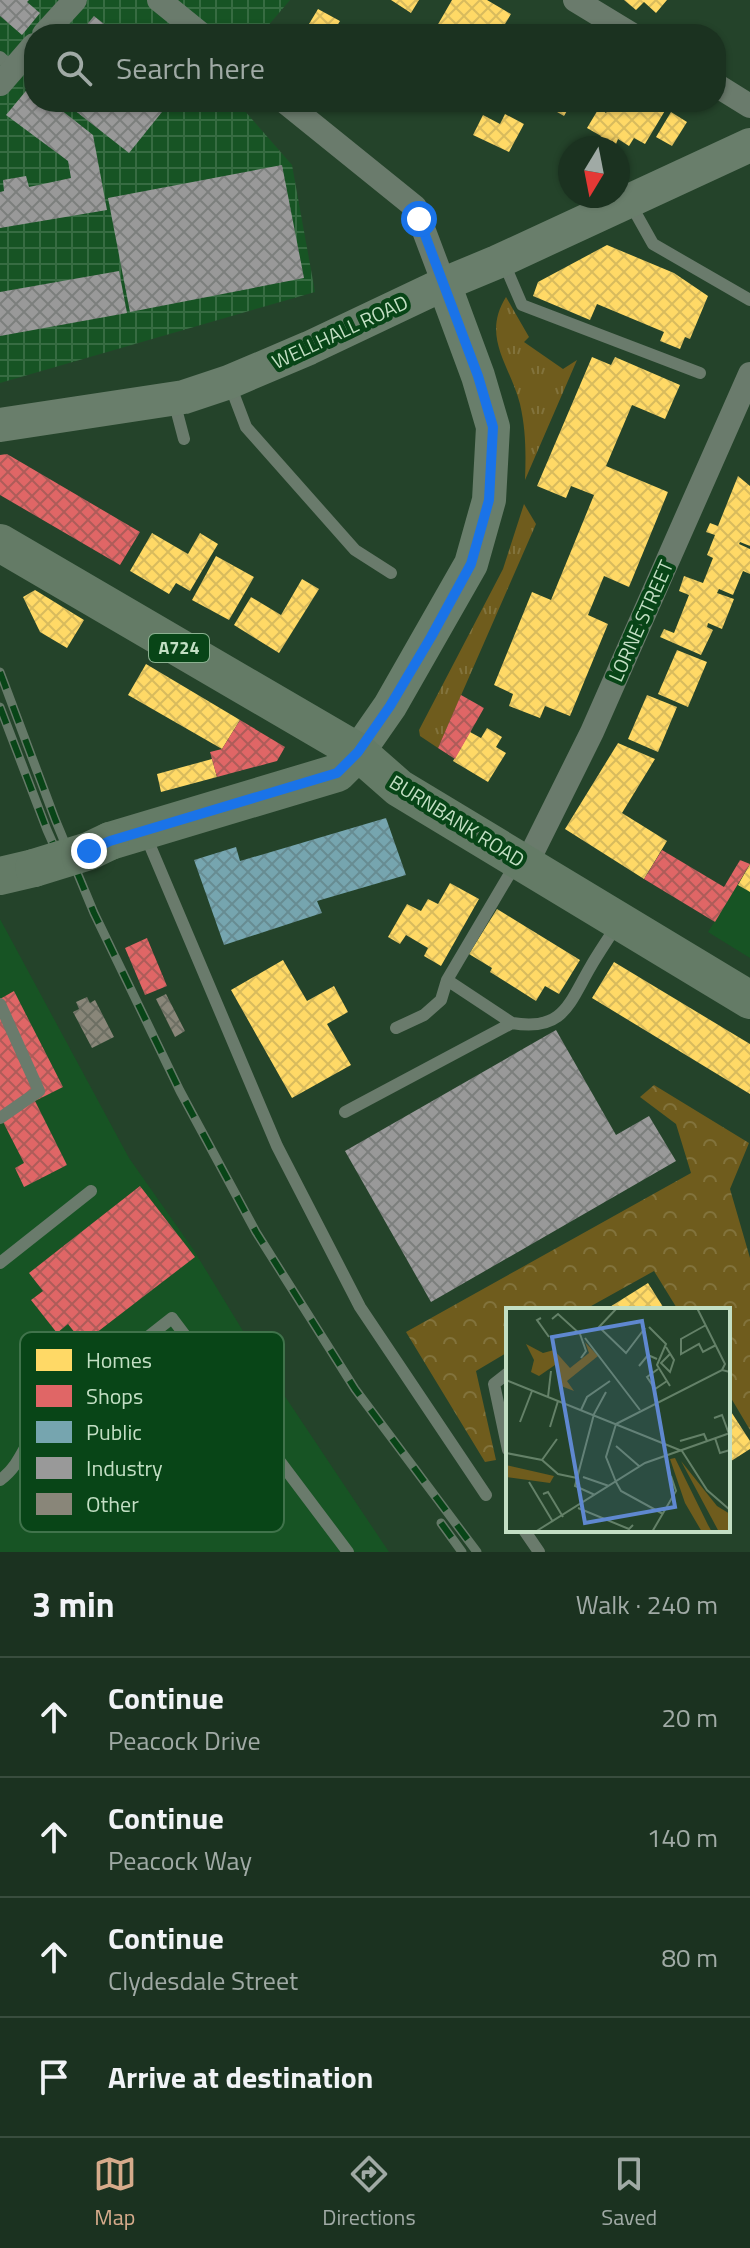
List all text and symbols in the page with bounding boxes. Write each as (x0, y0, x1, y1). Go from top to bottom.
search box (24, 24, 726, 112)
text: Search here (116, 45, 265, 91)
icon: search (52, 46, 96, 90)
north arrow (558, 136, 630, 208)
route start (401, 201, 437, 237)
street label: WELLHALL ROAD (267, 286, 413, 377)
street label: LORNE STREET (600, 555, 681, 686)
road number: A724 (149, 634, 209, 662)
street label: BURNBANK ROAD (384, 766, 531, 875)
route end (71, 833, 107, 869)
inset map (506, 1308, 730, 1532)
legend (20, 1332, 284, 1532)
text: Homes (86, 1343, 152, 1377)
text: Shops (86, 1379, 143, 1413)
text: Public (86, 1415, 142, 1449)
text: Industry (86, 1451, 163, 1485)
text: Other (86, 1487, 139, 1521)
text: 3 min (32, 1578, 115, 1630)
text: Walk · 240 m (576, 1585, 718, 1624)
text: Continue (108, 1675, 224, 1721)
icon: ahead (32, 1695, 76, 1739)
text: 20 m (661, 1698, 718, 1737)
text: Peacock Drive (108, 1721, 261, 1760)
text: Continue (108, 1795, 224, 1841)
icon: ahead (32, 1815, 76, 1859)
text: 140 m (647, 1818, 718, 1857)
text: Peacock Way (108, 1841, 252, 1880)
text: Continue (108, 1915, 224, 1961)
icon: ahead (32, 1935, 76, 1979)
text: 80 m (661, 1938, 718, 1977)
text: Clydesdale Street (108, 1961, 298, 2000)
text: Arrive at destination (108, 2054, 373, 2100)
icon: arrive (32, 2055, 76, 2099)
tab: Map (93, 2152, 137, 2234)
tab: Directions (322, 2152, 416, 2234)
tab: Saved (601, 2152, 657, 2234)

